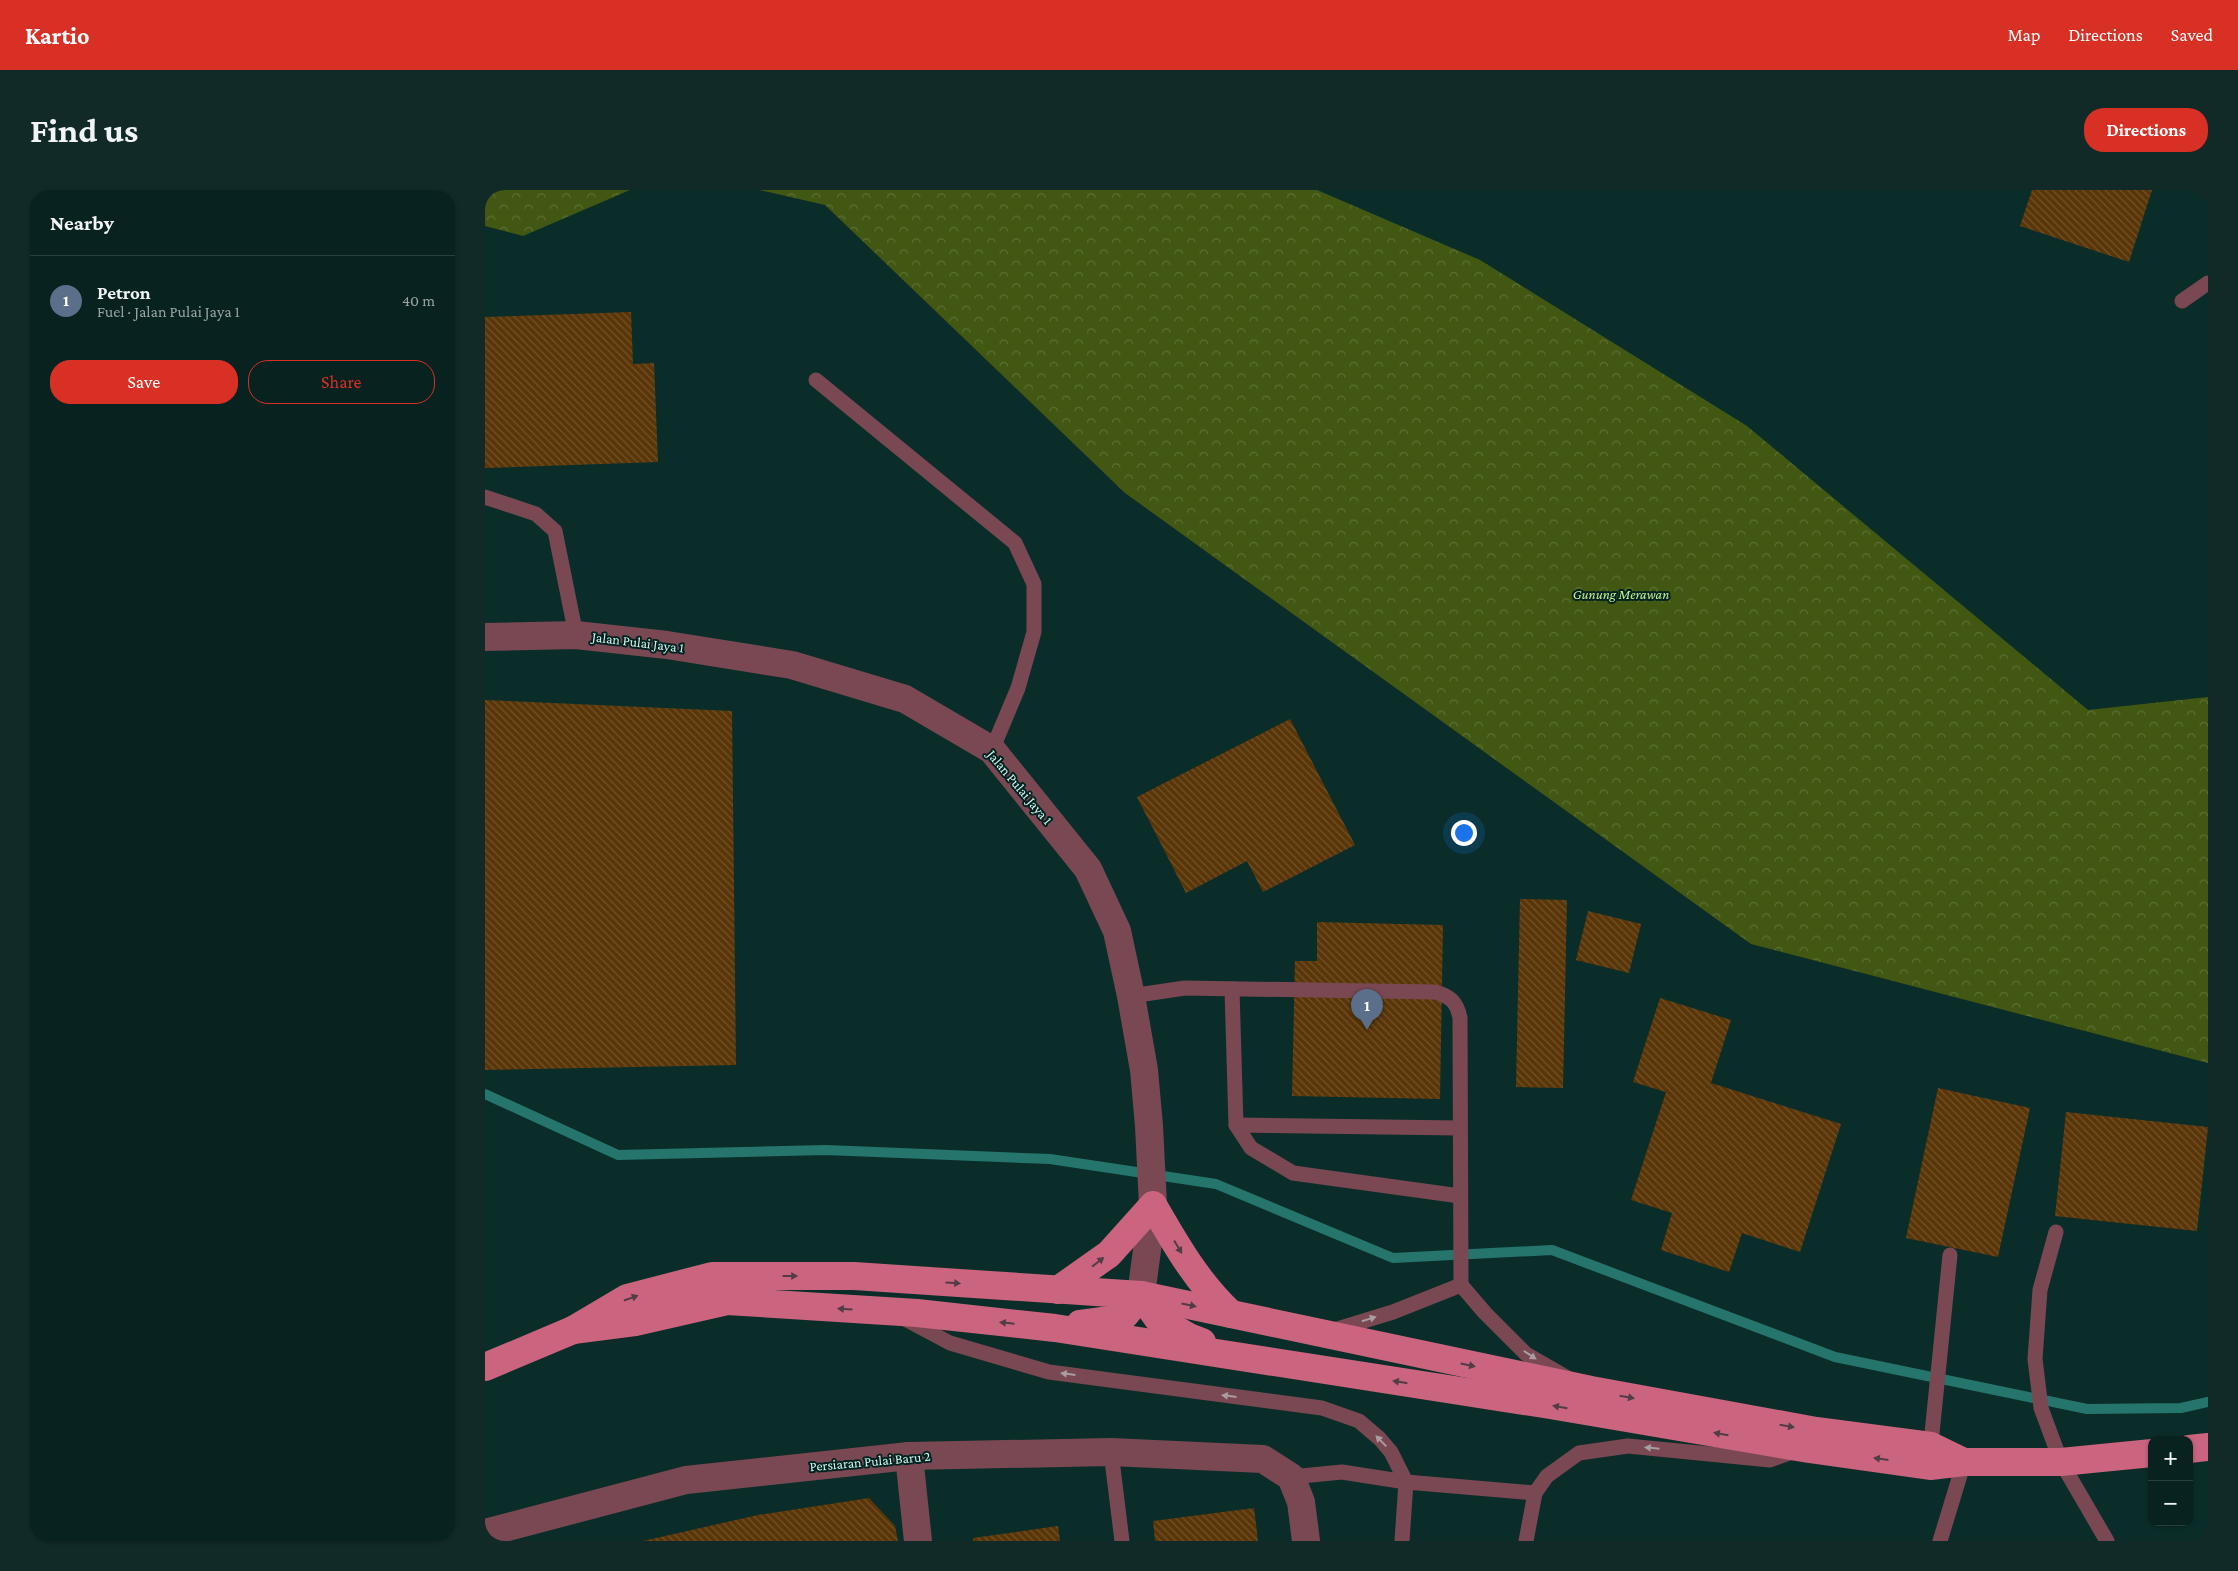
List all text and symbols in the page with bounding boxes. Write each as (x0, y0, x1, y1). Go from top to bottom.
text: Kartio (25, 22, 90, 49)
text: Map (2008, 25, 2040, 45)
text: Directions (2068, 25, 2143, 45)
text: Saved (2171, 25, 2213, 45)
button: Directions (2084, 108, 2208, 152)
text: Find us (30, 111, 138, 150)
text: Nearby (50, 211, 114, 235)
text: Petron (97, 282, 151, 303)
text: 1 (63, 292, 69, 309)
text: 40 m (402, 292, 435, 309)
text: Fuel · Jalan Pulai Jaya 1 (97, 303, 240, 320)
button: Save (50, 360, 238, 404)
button: Share (248, 360, 435, 404)
park label: Gunung Merawan (1573, 586, 1669, 602)
street label: Jalan Pulai Jaya 1 (589, 628, 685, 656)
street label: Jalan Pulai Jaya 1 (983, 745, 1056, 828)
your location (1451, 820, 1477, 846)
pin: 1 (1351, 989, 1383, 1030)
one-way arrow (1173, 1240, 1182, 1253)
one-way arrow (1091, 1257, 1104, 1268)
one-way arrow (783, 1272, 799, 1280)
one-way arrow (945, 1279, 961, 1287)
one-way arrow (623, 1293, 638, 1301)
one-way arrow (1182, 1302, 1198, 1310)
one-way arrow (837, 1304, 853, 1312)
one-way arrow (1361, 1315, 1376, 1323)
one-way arrow (998, 1319, 1014, 1327)
one-way arrow (1523, 1350, 1536, 1360)
one-way arrow (1460, 1361, 1476, 1369)
one-way arrow (1059, 1370, 1075, 1378)
one-way arrow (1392, 1377, 1408, 1385)
one-way arrow (1220, 1391, 1236, 1399)
one-way arrow (1620, 1393, 1636, 1401)
one-way arrow (1552, 1403, 1568, 1411)
one-way arrow (1779, 1422, 1795, 1430)
one-way arrow (1712, 1430, 1728, 1438)
one-way arrow (1375, 1435, 1387, 1447)
map controls (2148, 1436, 2193, 1526)
button: + (2148, 1436, 2193, 1481)
one-way arrow (1644, 1444, 1660, 1452)
street label: Persiaran Pulai Baru 2 (809, 1448, 932, 1474)
one-way arrow (1873, 1455, 1889, 1463)
button: − (2148, 1481, 2193, 1526)

